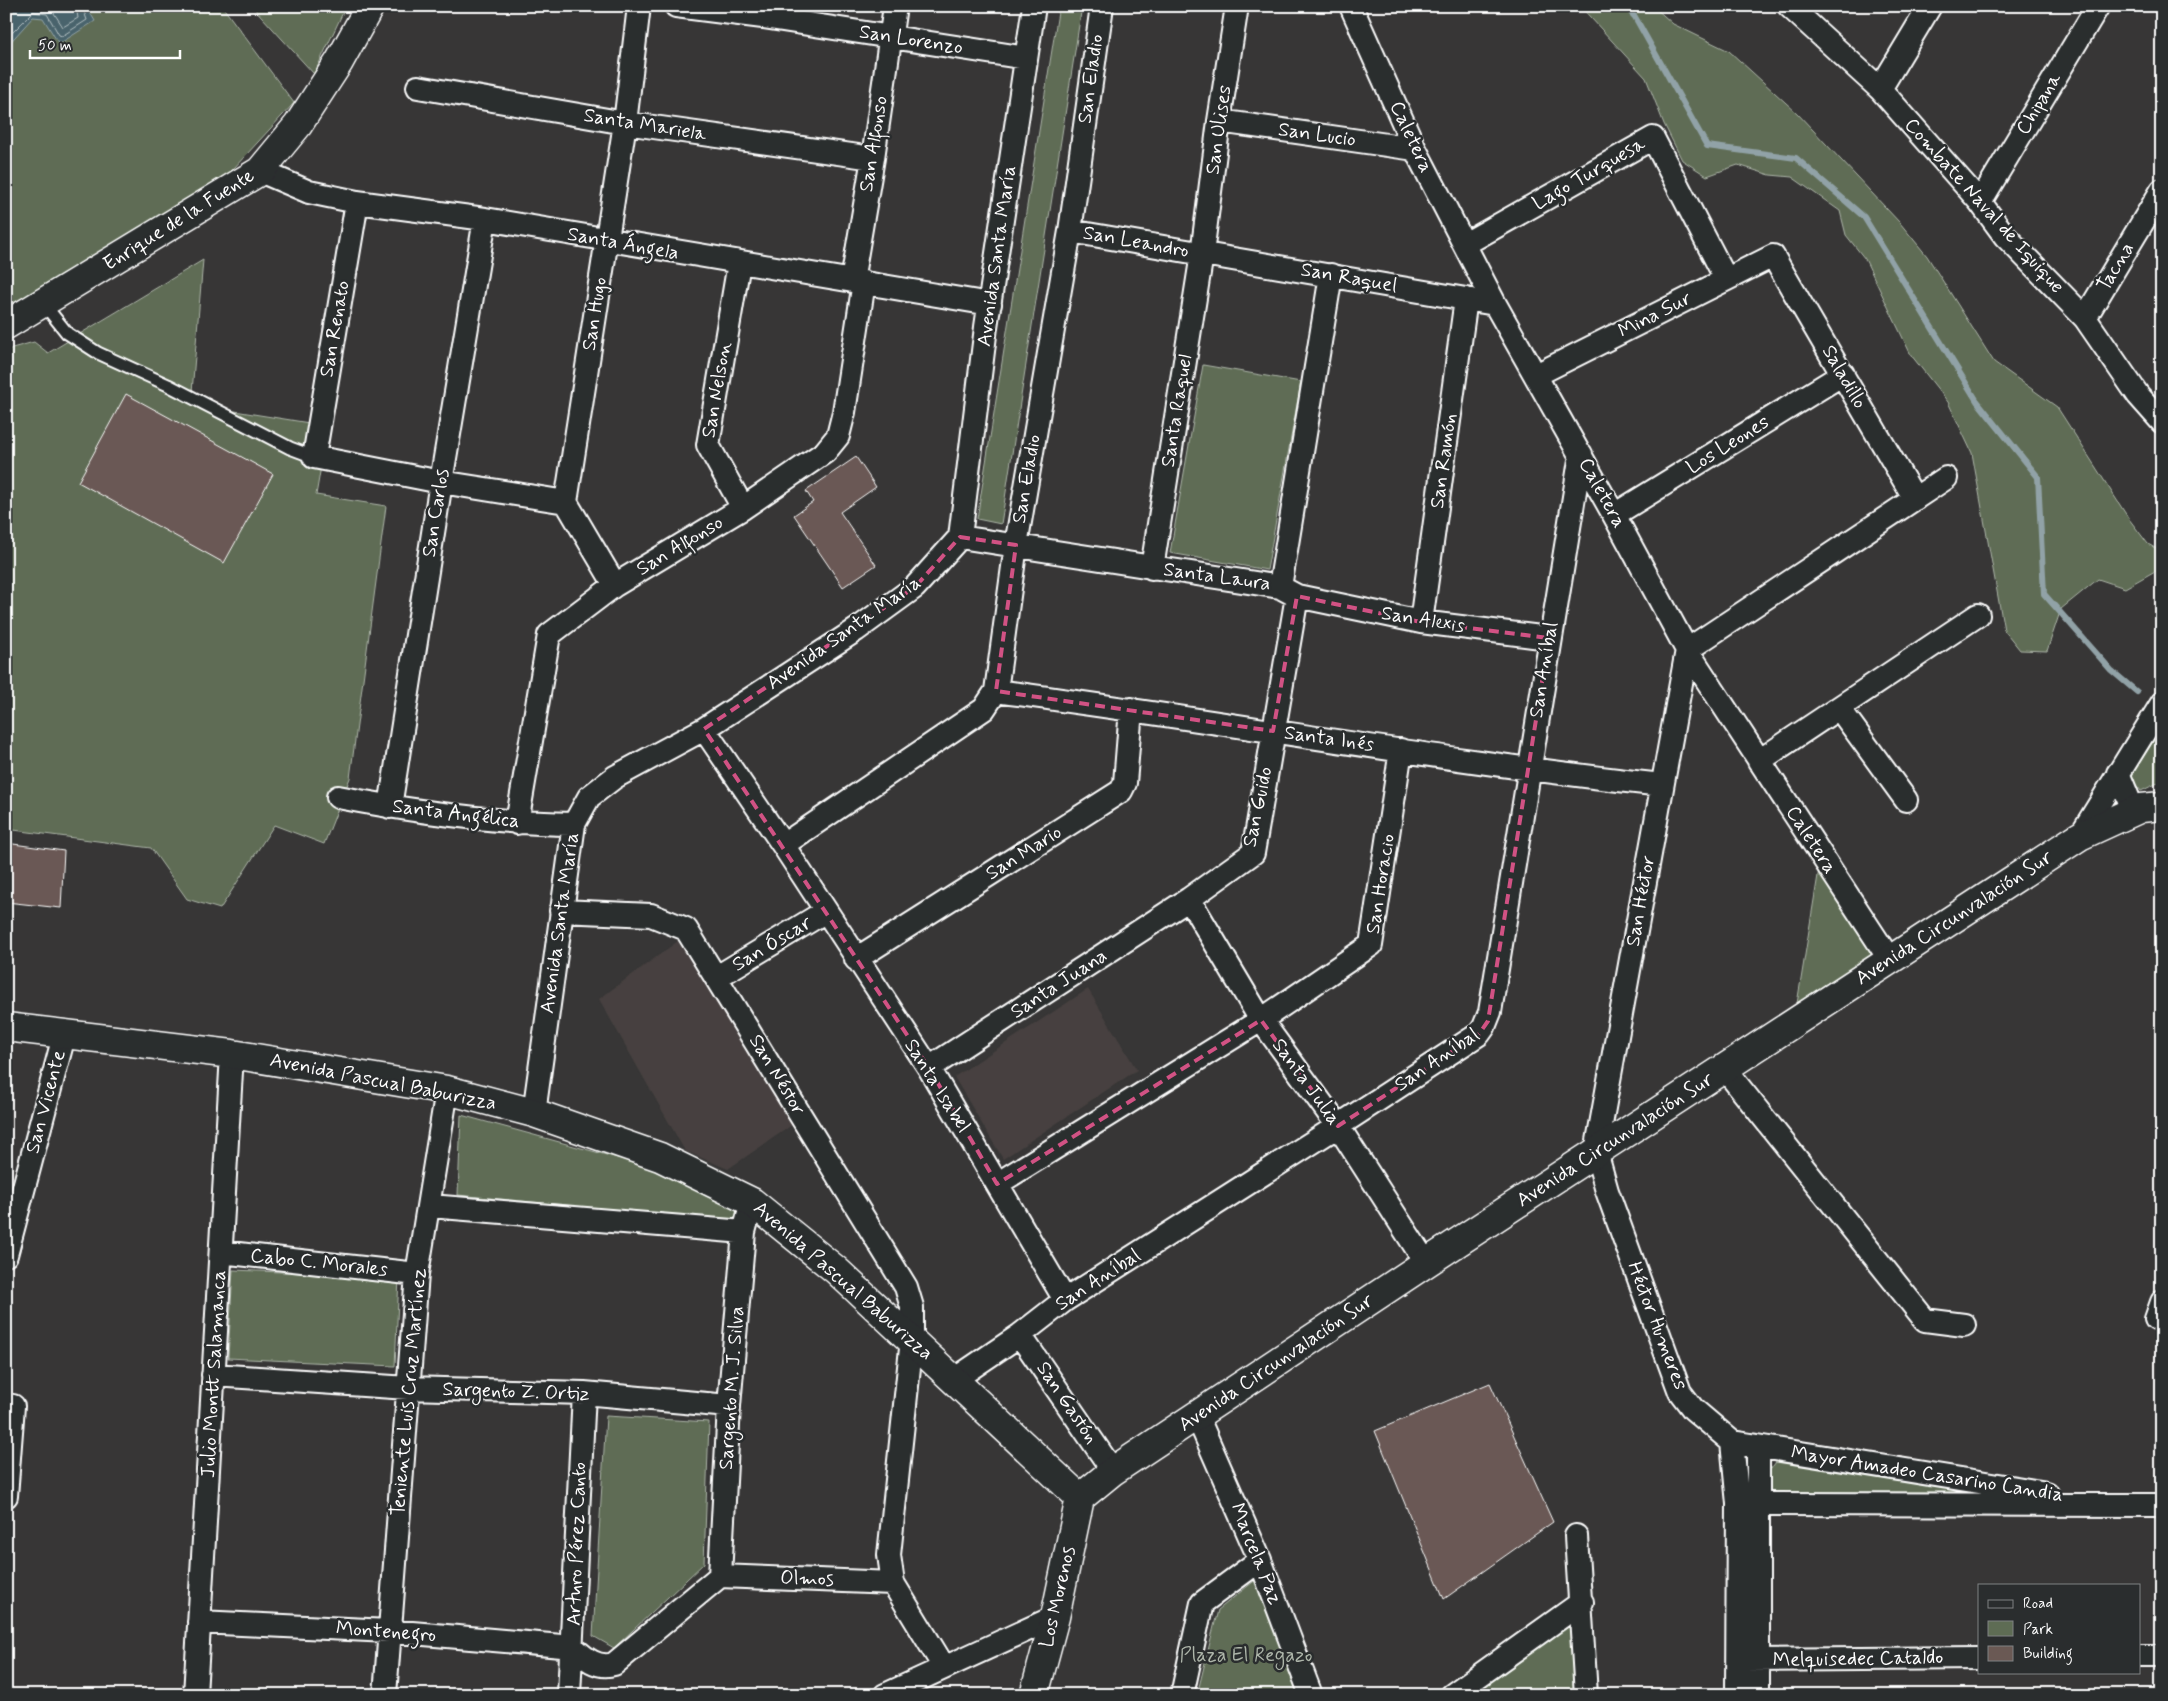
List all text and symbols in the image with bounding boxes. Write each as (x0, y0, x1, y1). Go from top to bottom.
street label: San Lorenzo (857, 18, 965, 62)
scale bar (30, 28, 180, 60)
street label: San Eladio (1071, 33, 1111, 125)
text: 50 m (38, 36, 72, 56)
street label: Chipana (2010, 67, 2069, 140)
street label: San Ulises (1199, 83, 1239, 176)
street label: San Alfonso (853, 94, 897, 194)
street label: Caletera (1383, 97, 1439, 177)
street label: Santa Mariela (582, 102, 709, 148)
street label: Combate Naval de Iquique (1898, 112, 2070, 300)
street label: San Lucio (1276, 116, 1358, 154)
street label: Lago Turquesa (1528, 130, 1652, 219)
street label: Enrique de la Fuente (98, 162, 260, 278)
street label: Avenida Santa María (971, 164, 1023, 348)
street label: San Leandro (1081, 219, 1191, 265)
street label: Santa Ángela (565, 221, 681, 269)
street label: Tacna (2091, 237, 2141, 297)
street label: San Raquel (1299, 256, 1400, 300)
street label: San Hugo (576, 275, 614, 353)
street label: San Renato (313, 279, 357, 379)
street label: Mina Sur (1614, 285, 1696, 345)
street label: San Nelson (695, 339, 739, 440)
street label: Saladillo (1815, 340, 1873, 414)
street label: Santa Raquel (1155, 353, 1199, 469)
street label: Los Leones (1682, 409, 1775, 481)
street label: San Ramón (1424, 412, 1464, 510)
street label: San Eladio (1006, 432, 1048, 526)
street label: Caletera (1572, 453, 1632, 533)
street label: San Carlos (416, 467, 456, 559)
street label: San Alfonso (631, 509, 730, 584)
street label: Santa Laura (1162, 556, 1272, 598)
street label: Avenida Santa María (761, 570, 927, 696)
street label: San Alexis (1379, 600, 1467, 640)
street label: San Aníbal (1523, 620, 1565, 720)
street label: Santa Inés (1282, 719, 1376, 759)
street label: San Guido (1236, 764, 1280, 850)
street label: Santa Angélica (391, 793, 521, 837)
street label: Caletera (1779, 801, 1843, 879)
street label: San Mario (981, 819, 1067, 887)
street label: Avenida Santa María (534, 831, 586, 1015)
street label: San Horacio (1360, 832, 1402, 936)
street label: Avenida Circunvalación Sur (1850, 844, 2058, 992)
street label: San Héctor (1620, 853, 1662, 949)
street label: San Óscar (727, 909, 817, 978)
street label: Santa Juana (1005, 943, 1113, 1025)
street label: San Aníbal (1389, 1022, 1485, 1098)
street label: San Néstor (742, 1029, 812, 1121)
street label: Santa Julia (1265, 1033, 1347, 1131)
street label: Santa Isabel (897, 1034, 977, 1138)
street label: San Vicente (19, 1047, 73, 1157)
street label: Avenida Pascual Baburizza (267, 1047, 499, 1117)
street label: Avenida Circunvalación Sur (1511, 1066, 1719, 1214)
street label: Avenida Pascual Baburizza (747, 1195, 939, 1367)
street label: Cabo C. Morales (249, 1242, 389, 1284)
street label: San Aníbal (1050, 1242, 1146, 1318)
street label: Héctor Humeres (1620, 1258, 1694, 1394)
street label: Teniente Luis Cruz Martínez (385, 1267, 433, 1517)
street label: Julio Montt Salamanca (195, 1269, 233, 1479)
street label: Avenida Circunvalación Sur (1173, 1287, 1379, 1438)
street label: Sargento M. J. Silva (713, 1305, 752, 1471)
street label: San Gastón (1030, 1356, 1104, 1450)
street label: Sargento Z. Ortiz (442, 1376, 590, 1409)
street label: Mayor Amadeo Casarino Candia (1789, 1439, 2065, 1509)
street label: Arturo Pérez Canto (561, 1462, 593, 1626)
street label: Marcela Paz (1223, 1499, 1289, 1609)
street label: Los Morenos (1033, 1544, 1083, 1650)
street label: Olmos (780, 1565, 834, 1593)
legend (1978, 1584, 2140, 1674)
text: Road (2023, 1594, 2053, 1614)
street label: Montenegro (335, 1615, 437, 1651)
text: Park (2023, 1620, 2053, 1640)
park label: Plaza El Regazo (1179, 1642, 1313, 1670)
street label: Melquisedec Cataldo (1772, 1644, 1944, 1674)
text: Building (2023, 1644, 2073, 1665)

